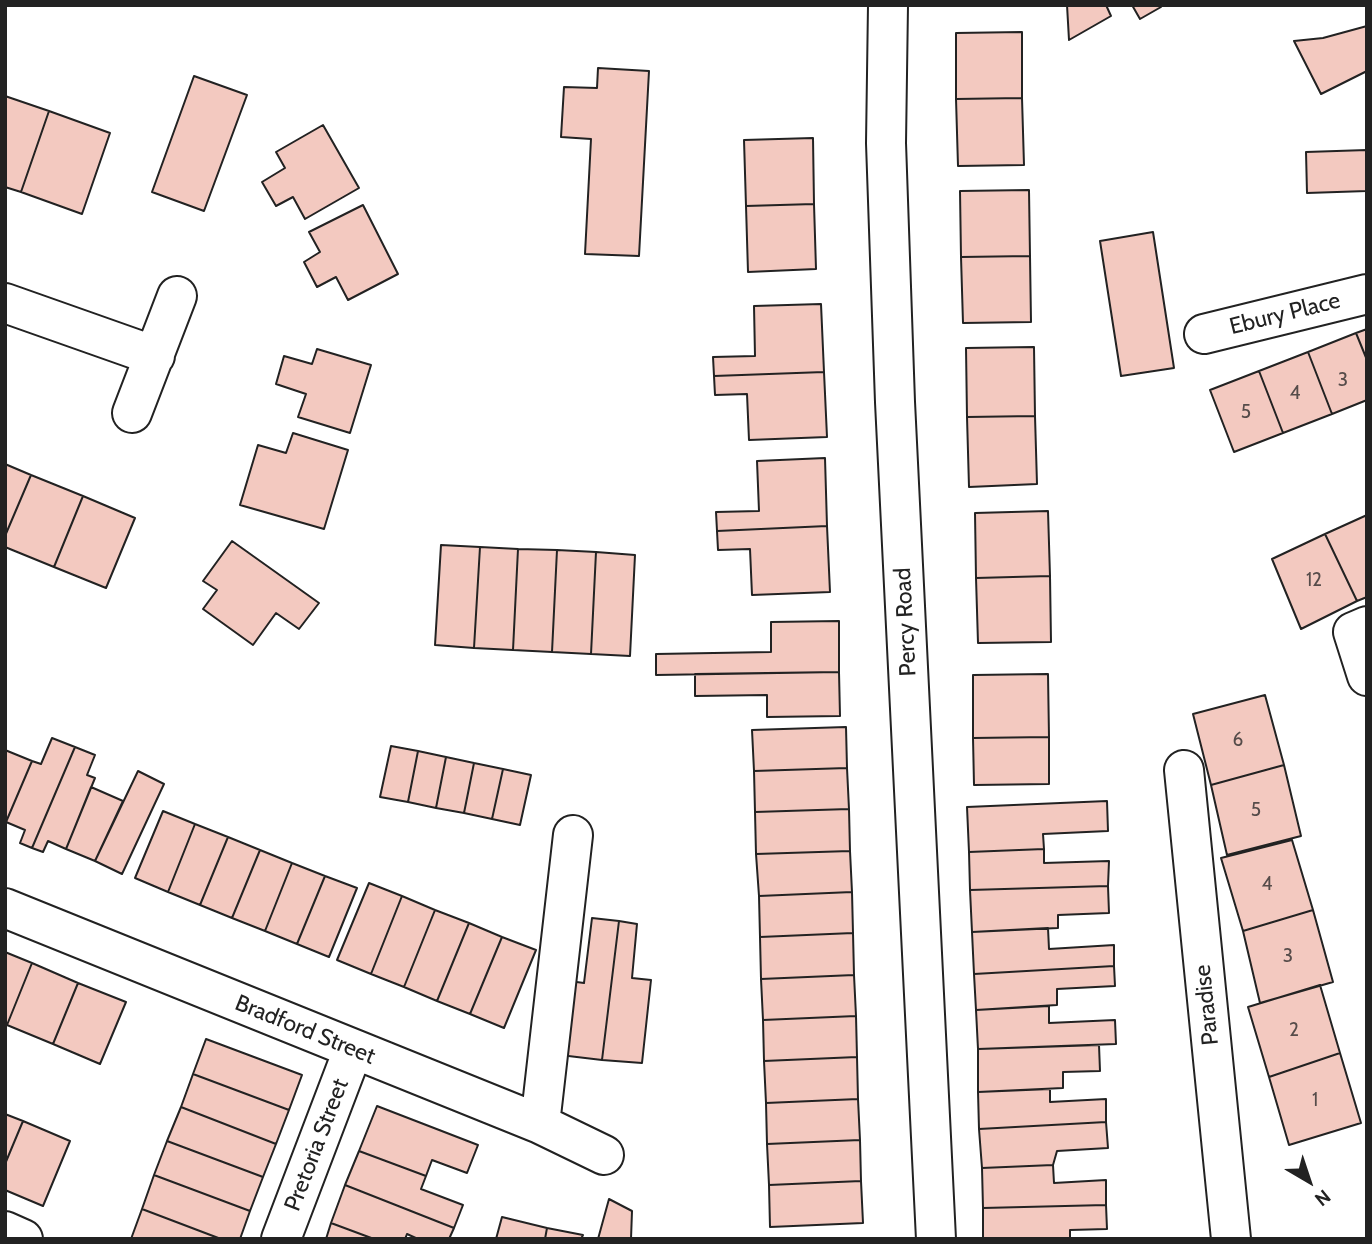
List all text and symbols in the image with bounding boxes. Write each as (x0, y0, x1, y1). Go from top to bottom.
street label: Ebury Place (1227, 287, 1343, 341)
house number: 3 (1338, 369, 1348, 391)
house number: 4 (1290, 382, 1300, 404)
house number: 5 (1241, 401, 1251, 423)
street label: Percy Road (889, 567, 923, 677)
house number: 12 (1306, 569, 1322, 591)
house number: 6 (1233, 729, 1243, 751)
house number: 5 (1251, 799, 1261, 821)
house number: 4 (1262, 873, 1272, 895)
house number: 3 (1283, 945, 1293, 967)
street label: Paradise (1189, 963, 1225, 1047)
street label: Bradford Street (231, 989, 379, 1071)
house number: 2 (1289, 1019, 1299, 1041)
street label: Pretoria Street (279, 1075, 355, 1215)
house number: 1 (1312, 1089, 1318, 1111)
north arrow (1274, 1146, 1344, 1216)
text: N (1310, 1185, 1335, 1211)

